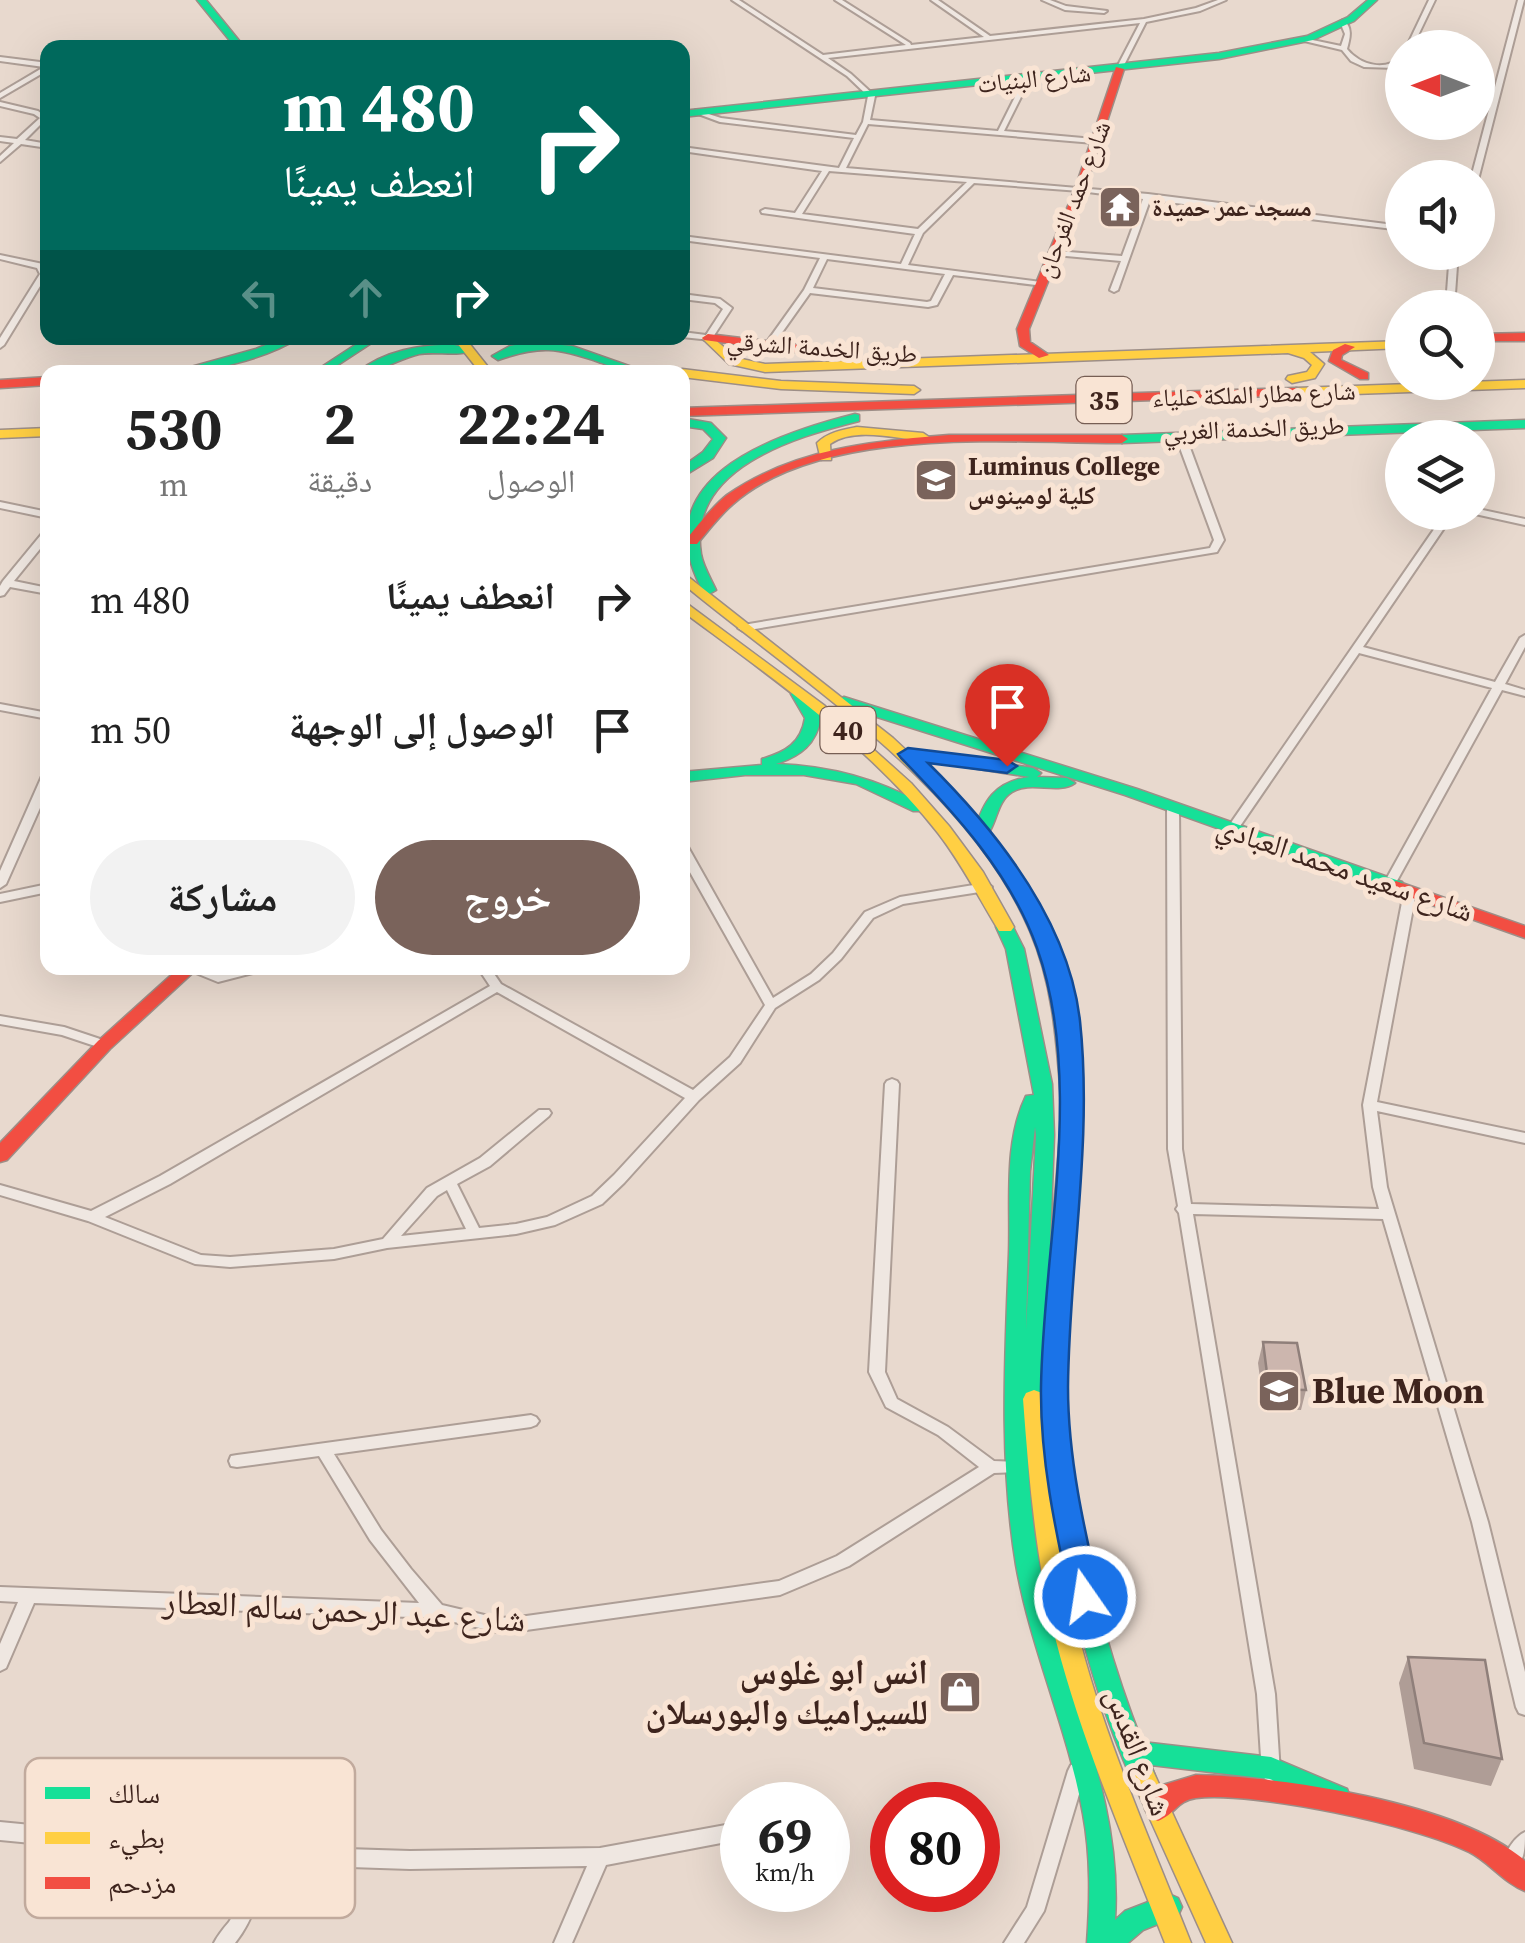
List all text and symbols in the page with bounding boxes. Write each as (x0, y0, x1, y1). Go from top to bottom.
north arrow (1385, 30, 1495, 140)
map controls (1385, 30, 1495, 530)
street label: شارع البنيات (976, 55, 1092, 101)
text: 480 m (283, 58, 475, 154)
icon: right (510, 80, 640, 210)
street label: شارع حمد الفرحان (1028, 116, 1118, 282)
text: انعطف يمينًا (283, 150, 475, 212)
button: sound (1385, 160, 1495, 270)
temple icon: مسجد عمر حميدة (1097, 184, 1143, 230)
place label: مسجد عمر حميدة (1152, 190, 1312, 224)
icon: left (233, 270, 288, 325)
icon: ahead (338, 270, 393, 325)
icon: right (443, 270, 498, 325)
button: search (1385, 290, 1495, 400)
street label: طريق الخدمة الشرقي (725, 323, 918, 374)
street label: شارع مطار الملكة علياء (1152, 373, 1356, 415)
road number: 35 (1076, 377, 1132, 423)
text: 2 (323, 382, 356, 464)
text: 22:24 (457, 382, 605, 464)
text: 530 (125, 387, 222, 469)
street label: طريق الخدمة الغربي (1163, 408, 1345, 451)
button: layers (1385, 420, 1495, 530)
place label: Luminus College كلية لومينوس (968, 449, 1160, 512)
school or university icon: Luminus College كلية لومينوس (913, 457, 959, 503)
text: دقيقة (307, 459, 372, 503)
text: الوصول (487, 459, 575, 503)
text: m (159, 463, 188, 507)
text: انعطف يمينًا (386, 570, 555, 622)
icon: right (585, 573, 640, 628)
text: 480 m (90, 574, 190, 626)
pin (965, 664, 1050, 767)
icon: arrive (980, 679, 1035, 734)
text: الوصول إلى الوجهة (289, 700, 555, 752)
icon: arrive (585, 703, 640, 758)
text: 50 m (90, 704, 171, 756)
road number: 40 (820, 707, 876, 753)
street label: شارع سعيد محمد العبادي (1210, 805, 1479, 935)
button: مشاركة (90, 840, 355, 955)
button: خروج (375, 840, 640, 955)
place label: Blue Moon (1312, 1367, 1484, 1415)
school or university icon: Blue Moon (1256, 1368, 1302, 1414)
position arrow (1033, 1545, 1137, 1649)
street label: شارع عبد الرحمن سالم العطار (160, 1576, 527, 1643)
place label: انس ابو غلوس للسيراميك والبورسلان (645, 1648, 928, 1736)
shop icon: انس ابو غلوس للسيراميك والبورسلان (937, 1669, 983, 1715)
street label: شارع القدس (1095, 1682, 1182, 1822)
legend (25, 1758, 355, 1918)
text: سالك (108, 1774, 160, 1812)
speed limit sign: 80 (870, 1782, 1000, 1912)
text: 69 (758, 1800, 812, 1869)
text: بطيء (108, 1819, 165, 1861)
text: km/h (755, 1855, 815, 1889)
text: مزدحم (108, 1864, 176, 1902)

